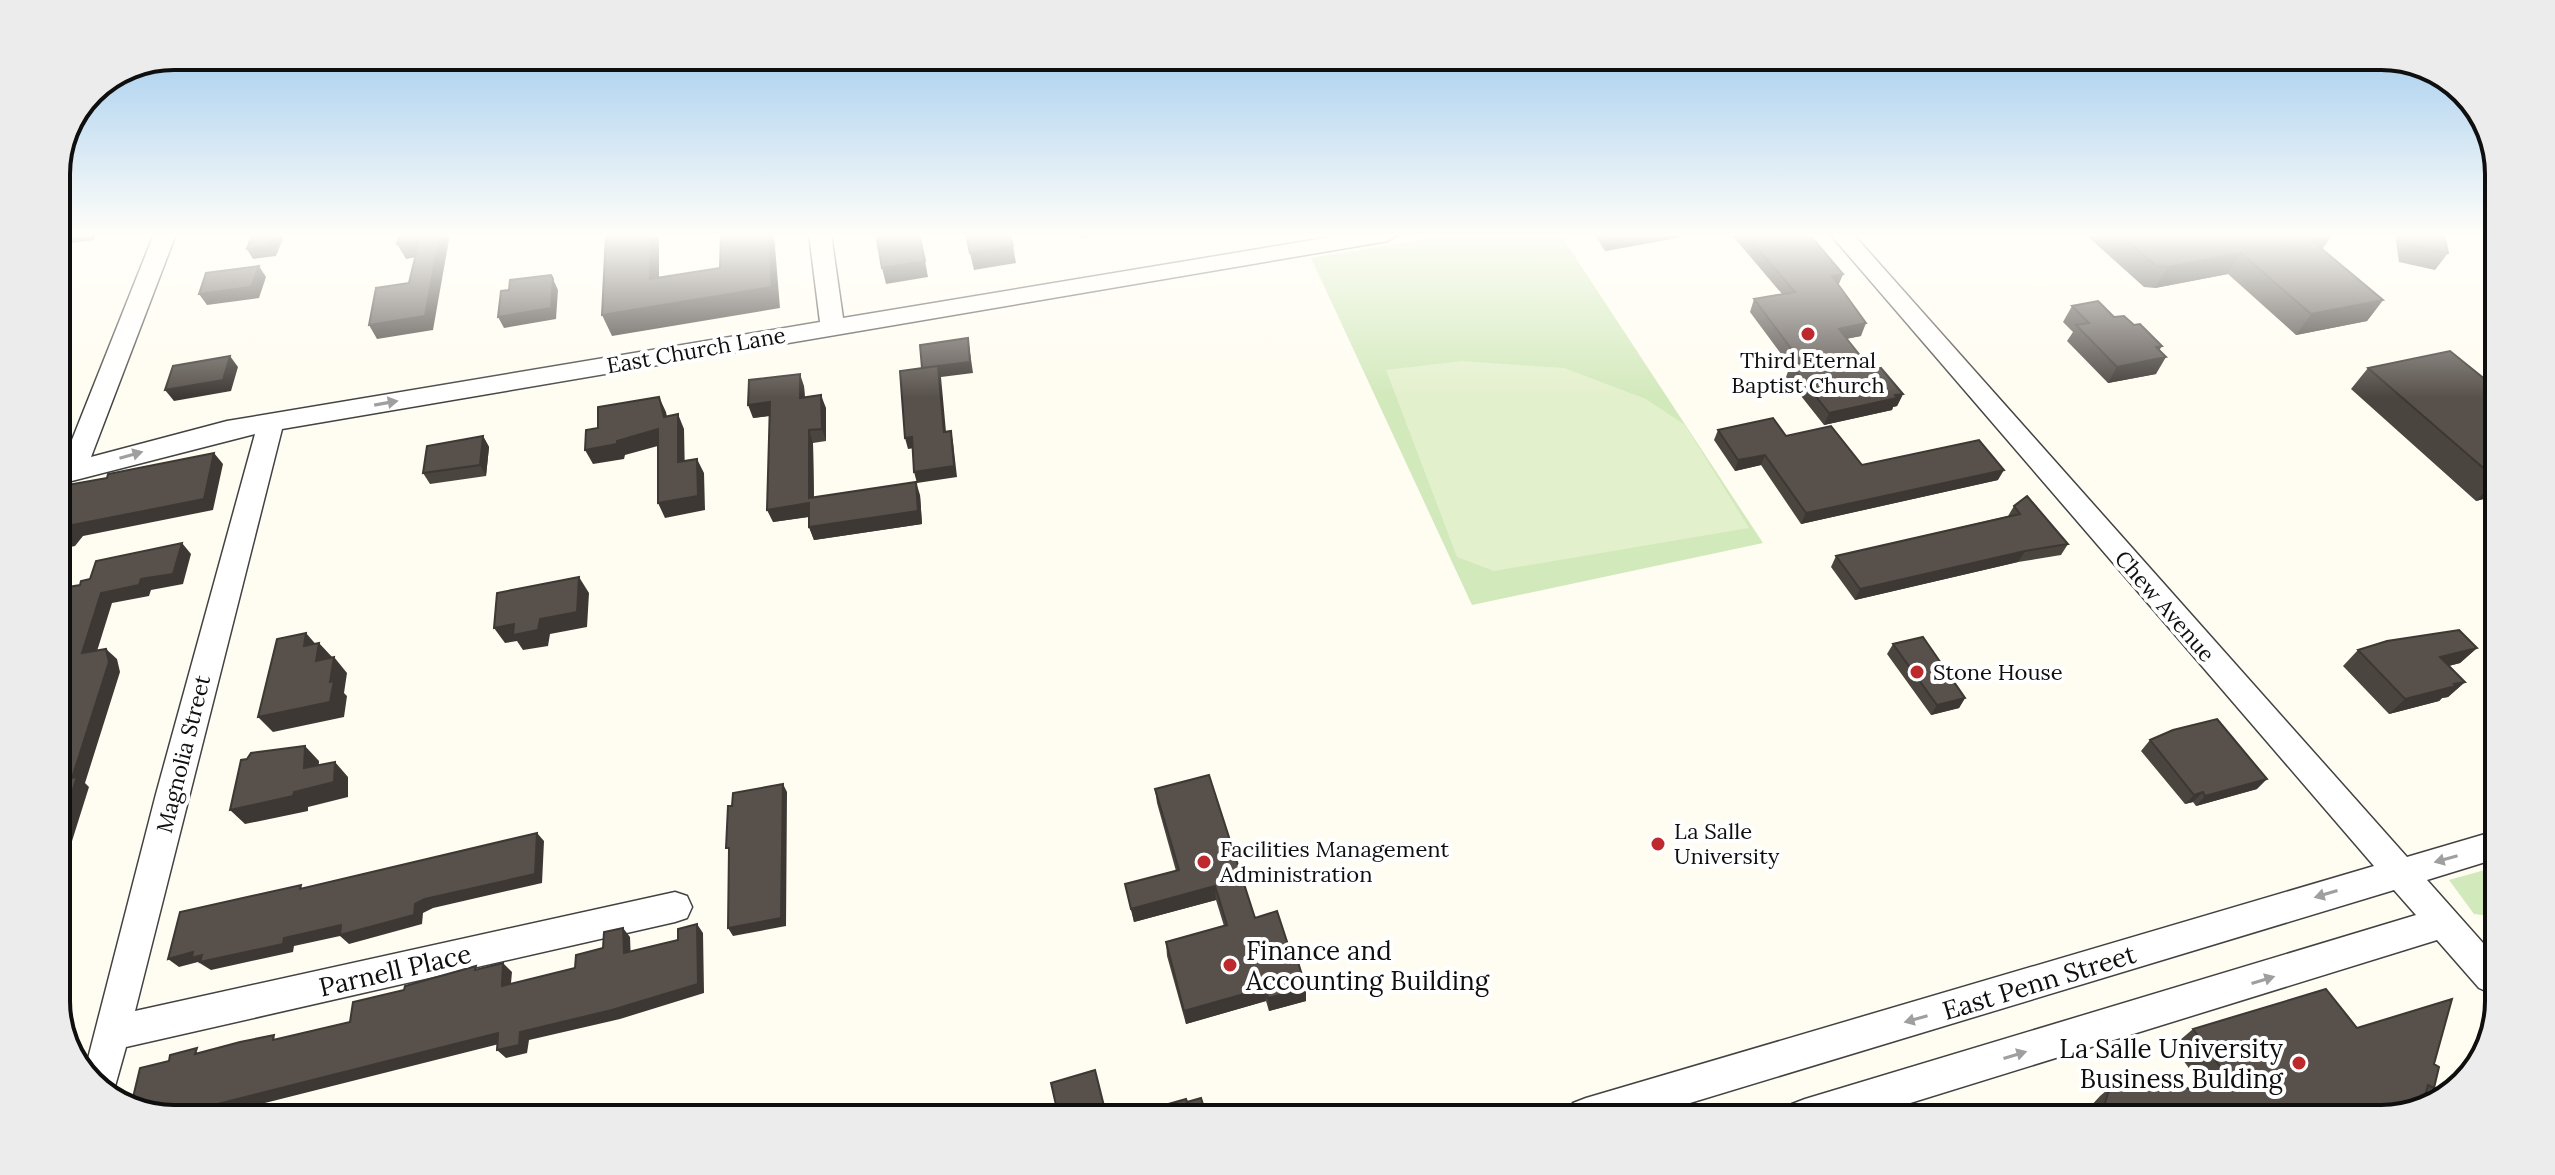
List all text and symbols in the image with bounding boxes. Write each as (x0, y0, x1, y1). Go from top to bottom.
street label: East Church Lane (604, 320, 788, 380)
marker: Third Eternal Baptist Church (1799, 325, 1817, 343)
place label: Third Eternal Baptist Church (1731, 346, 1885, 399)
one-way arrow (373, 397, 398, 409)
one-way arrow (119, 448, 144, 460)
street label: Chew Avenue (2109, 545, 2221, 667)
place label: Stone House (1933, 658, 2063, 686)
marker: Stone House (1908, 663, 1926, 681)
street label: Magnolia Street (150, 672, 216, 836)
place label: La Salle University (1674, 817, 1780, 870)
place label: Facilities Management Administration (1219, 835, 1450, 888)
marker: La Salle University (1649, 835, 1667, 853)
marker: Facilities Management Administration (1195, 853, 1213, 871)
one-way arrow (2434, 853, 2458, 866)
one-way arrow (2313, 888, 2337, 901)
place label: Finance and Accounting Building (1245, 934, 1490, 997)
street label: Parnell Place (316, 936, 474, 1004)
street label: East Penn Street (1938, 937, 2140, 1027)
marker: Finance and Accounting Building (1221, 956, 1239, 974)
one-way arrow (2252, 973, 2276, 985)
one-way arrow (1904, 1013, 1928, 1026)
place label: La Salle University Business Bulding (2059, 1032, 2284, 1095)
one-way arrow (2003, 1048, 2027, 1061)
marker: La Salle University Business Bulding (2290, 1054, 2308, 1072)

